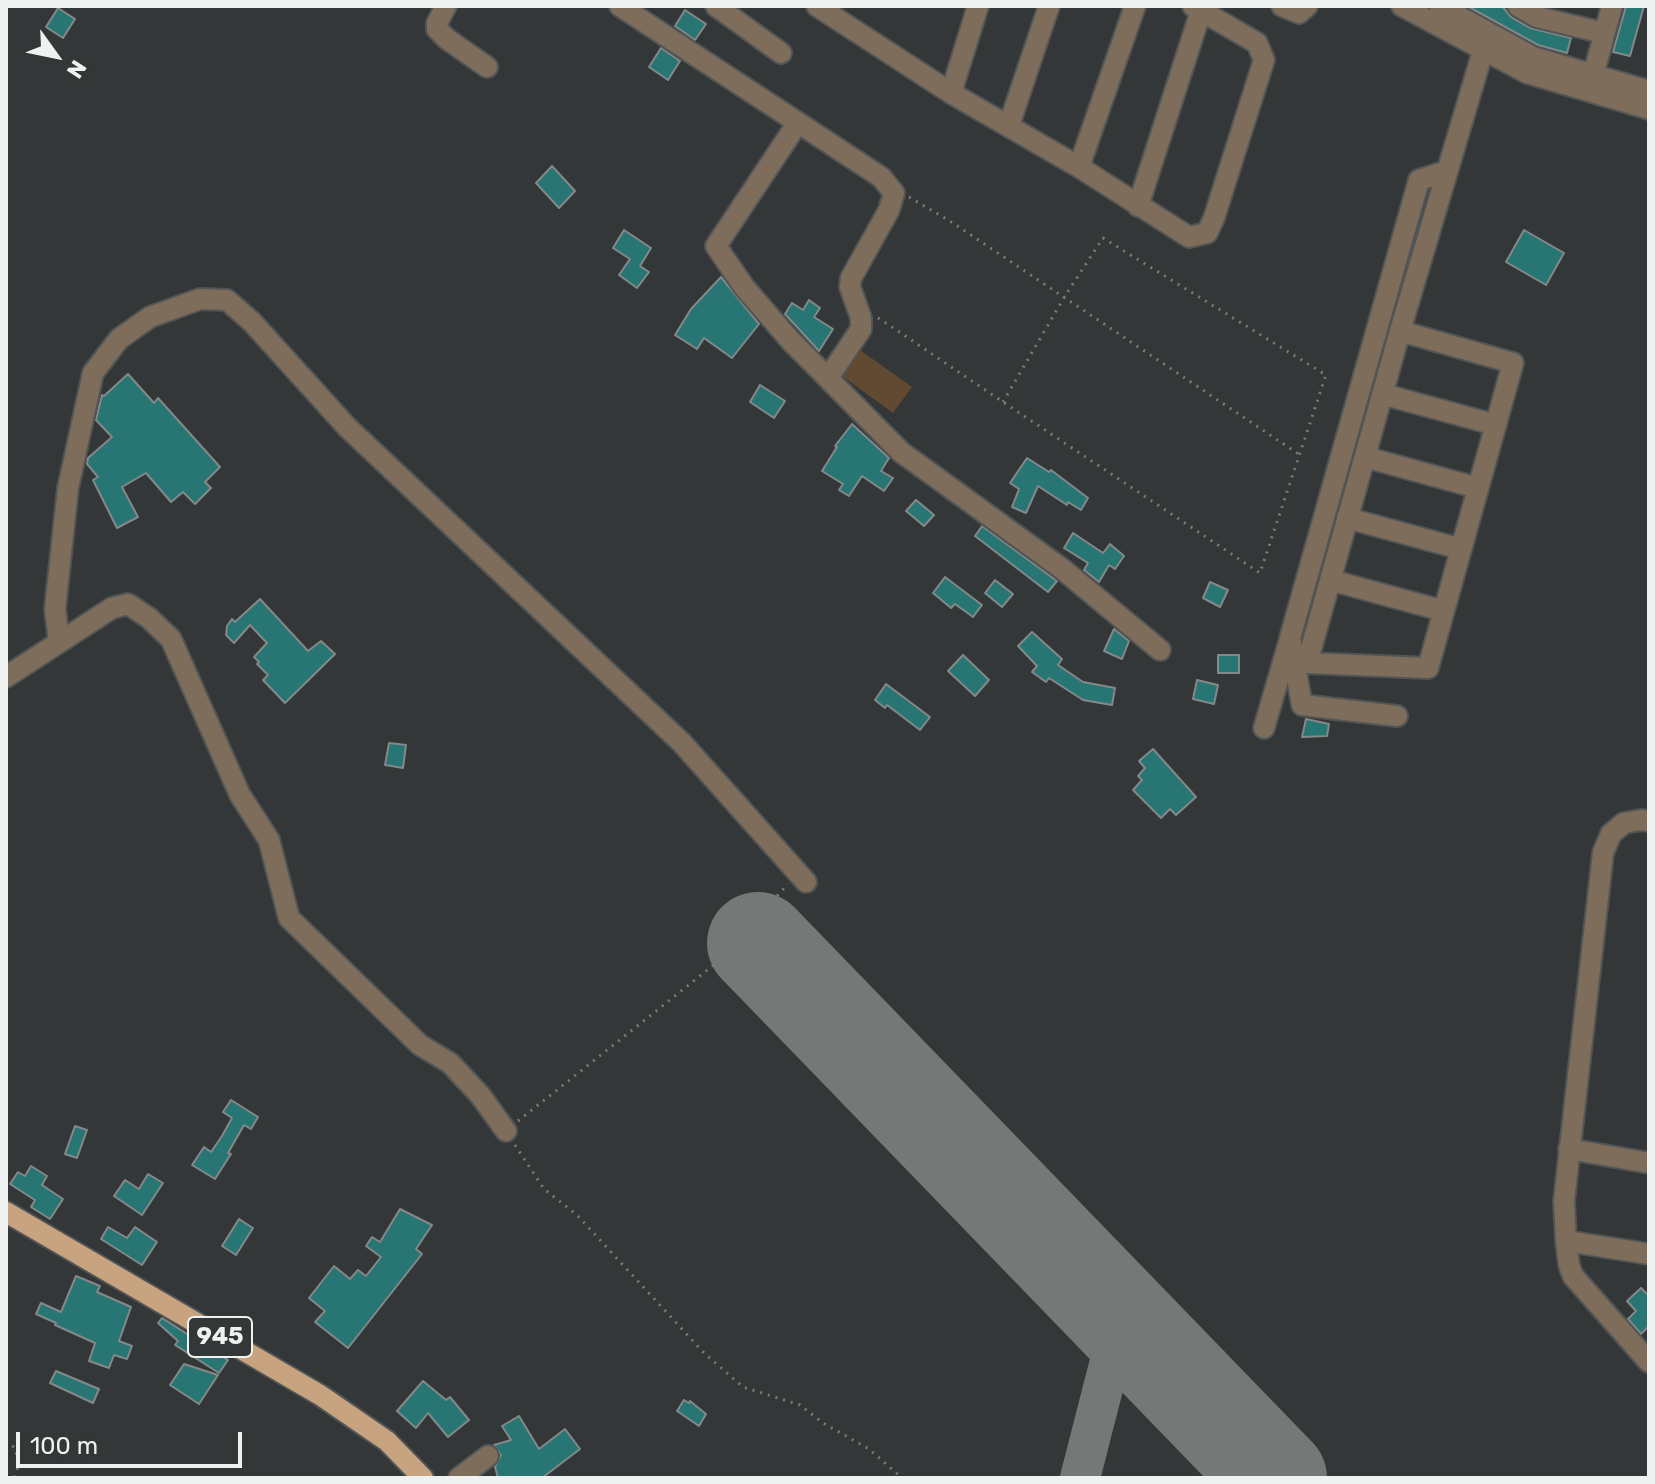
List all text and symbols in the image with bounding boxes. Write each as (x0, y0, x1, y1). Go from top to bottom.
north arrow (16, 16, 96, 96)
text: N (61, 55, 92, 83)
road number: 945 (188, 1317, 252, 1357)
scale bar (20, 1416, 246, 1466)
text: 100 m (30, 1432, 98, 1460)

